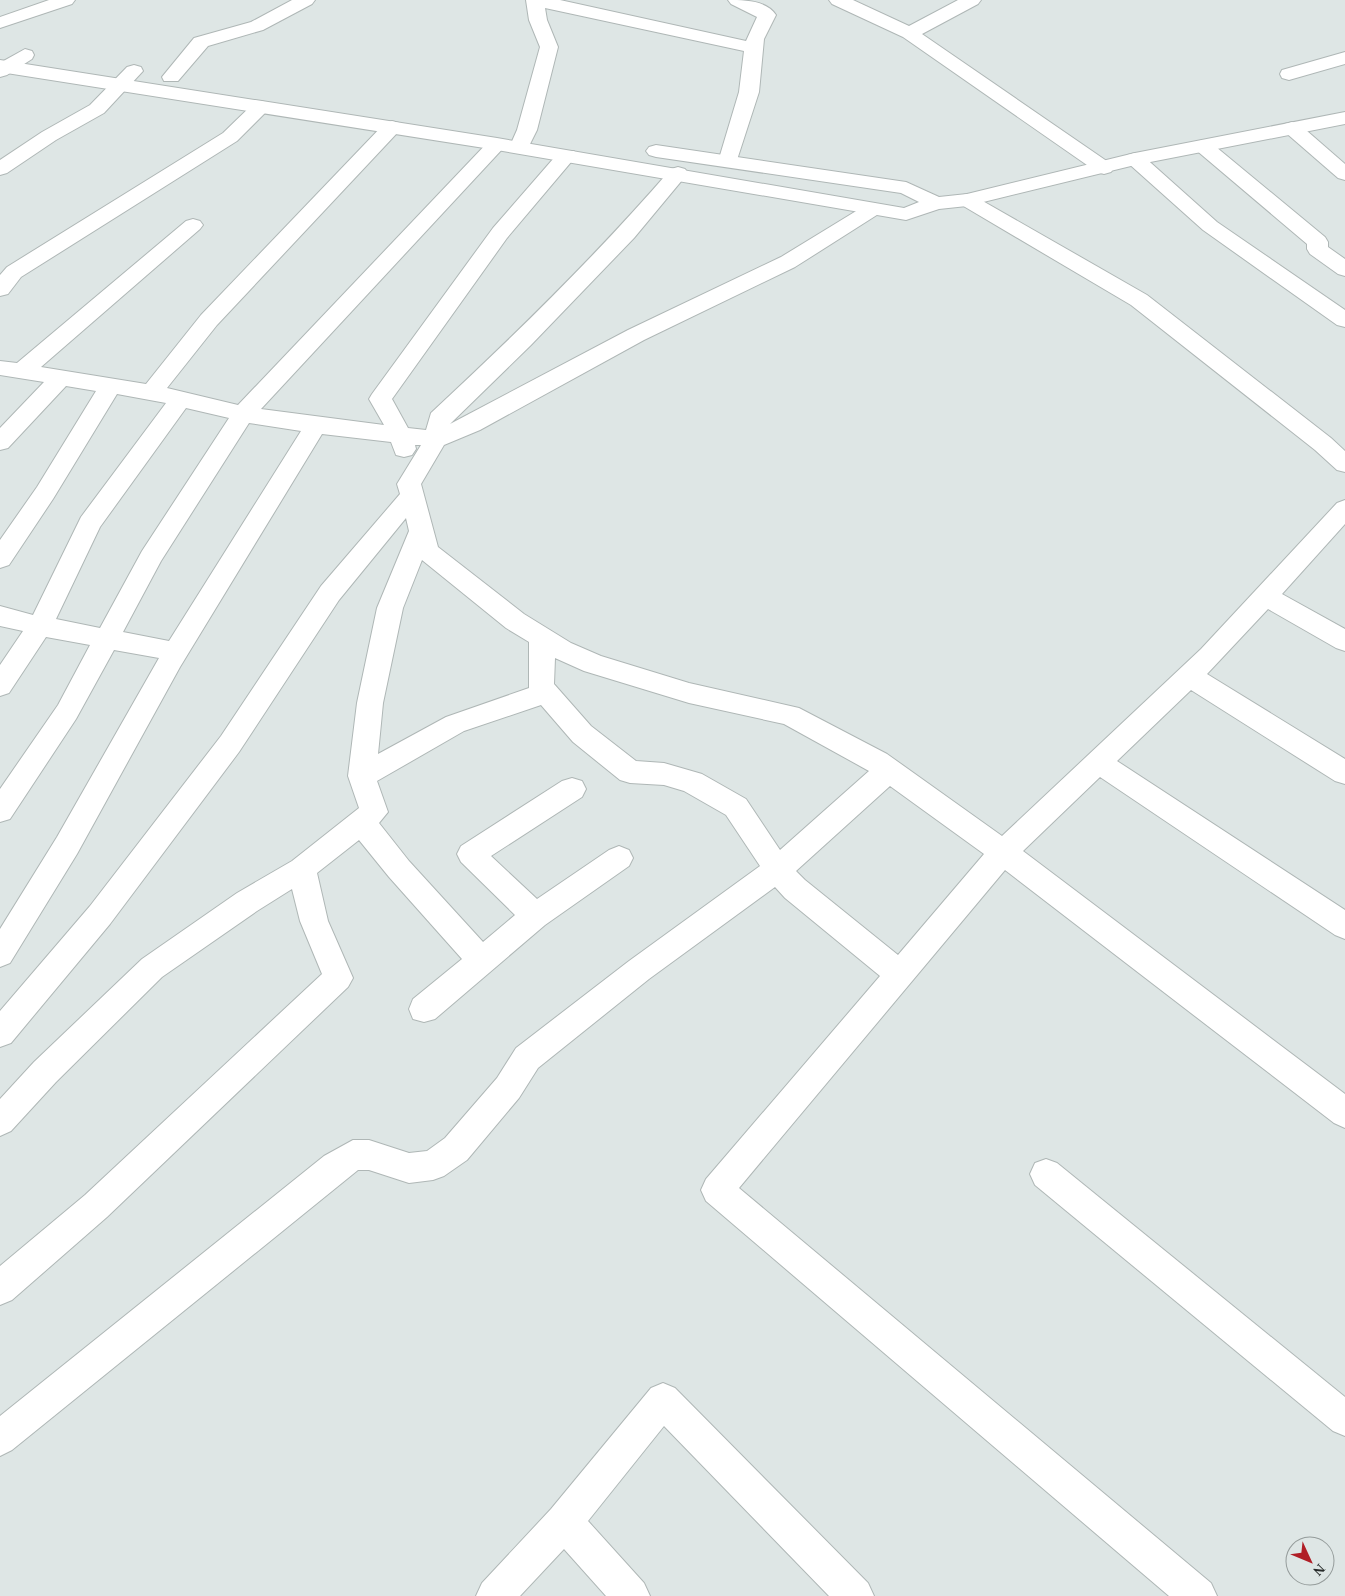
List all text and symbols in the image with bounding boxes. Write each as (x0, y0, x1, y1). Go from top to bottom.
north arrow (1285, 1536, 1335, 1586)
text: N (1310, 1561, 1328, 1579)

